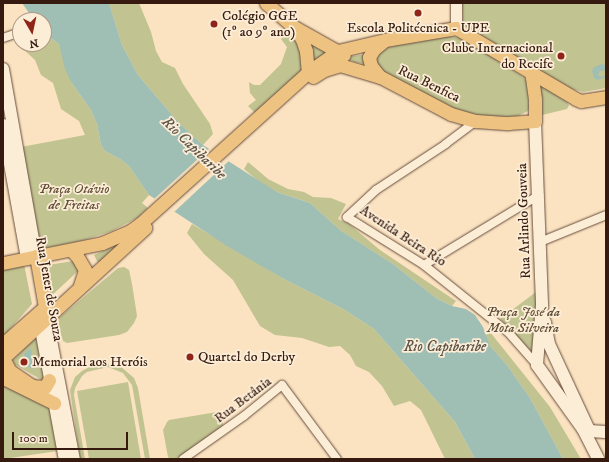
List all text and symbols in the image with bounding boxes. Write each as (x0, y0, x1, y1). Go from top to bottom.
place label: Colégio GGE (1º ao 9º ano) (222, 8, 298, 40)
marker: Escola Politécnica - UPE (413, 8, 423, 18)
north arrow (12, 12, 52, 52)
marker: Colégio GGE (1º ao 9º ano) (209, 19, 219, 29)
place label: Escola Politécnica - UPE (347, 20, 489, 36)
text: N (28, 35, 39, 50)
place label: Clube Internacional do Recife (442, 40, 553, 72)
marker: Clube Internacional do Recife (556, 51, 566, 61)
street label: Rua Benfica (395, 62, 463, 106)
water label: Rio Capibaribe (158, 113, 230, 183)
street label: Rua Arlindo Gouveia (514, 163, 534, 279)
park label: Praça Otávio de Freitas (39, 181, 109, 214)
street label: Avenida Beira Rio (357, 202, 449, 270)
street label: Rua Jener de Souza (32, 235, 66, 343)
park label: Praça José da Mota Silveira (486, 304, 560, 336)
water label: Rio Capibaribe (404, 338, 486, 356)
place label: Quartel do Derby (198, 349, 295, 365)
marker: Quartel do Derby (185, 352, 195, 362)
place label: Memorial aos Heróis (32, 354, 148, 370)
marker: Memorial aos Heróis (19, 357, 29, 367)
street label: Rua Betânia (211, 373, 275, 427)
scale bar (14, 424, 130, 450)
text: 100 m (19, 431, 48, 446)

